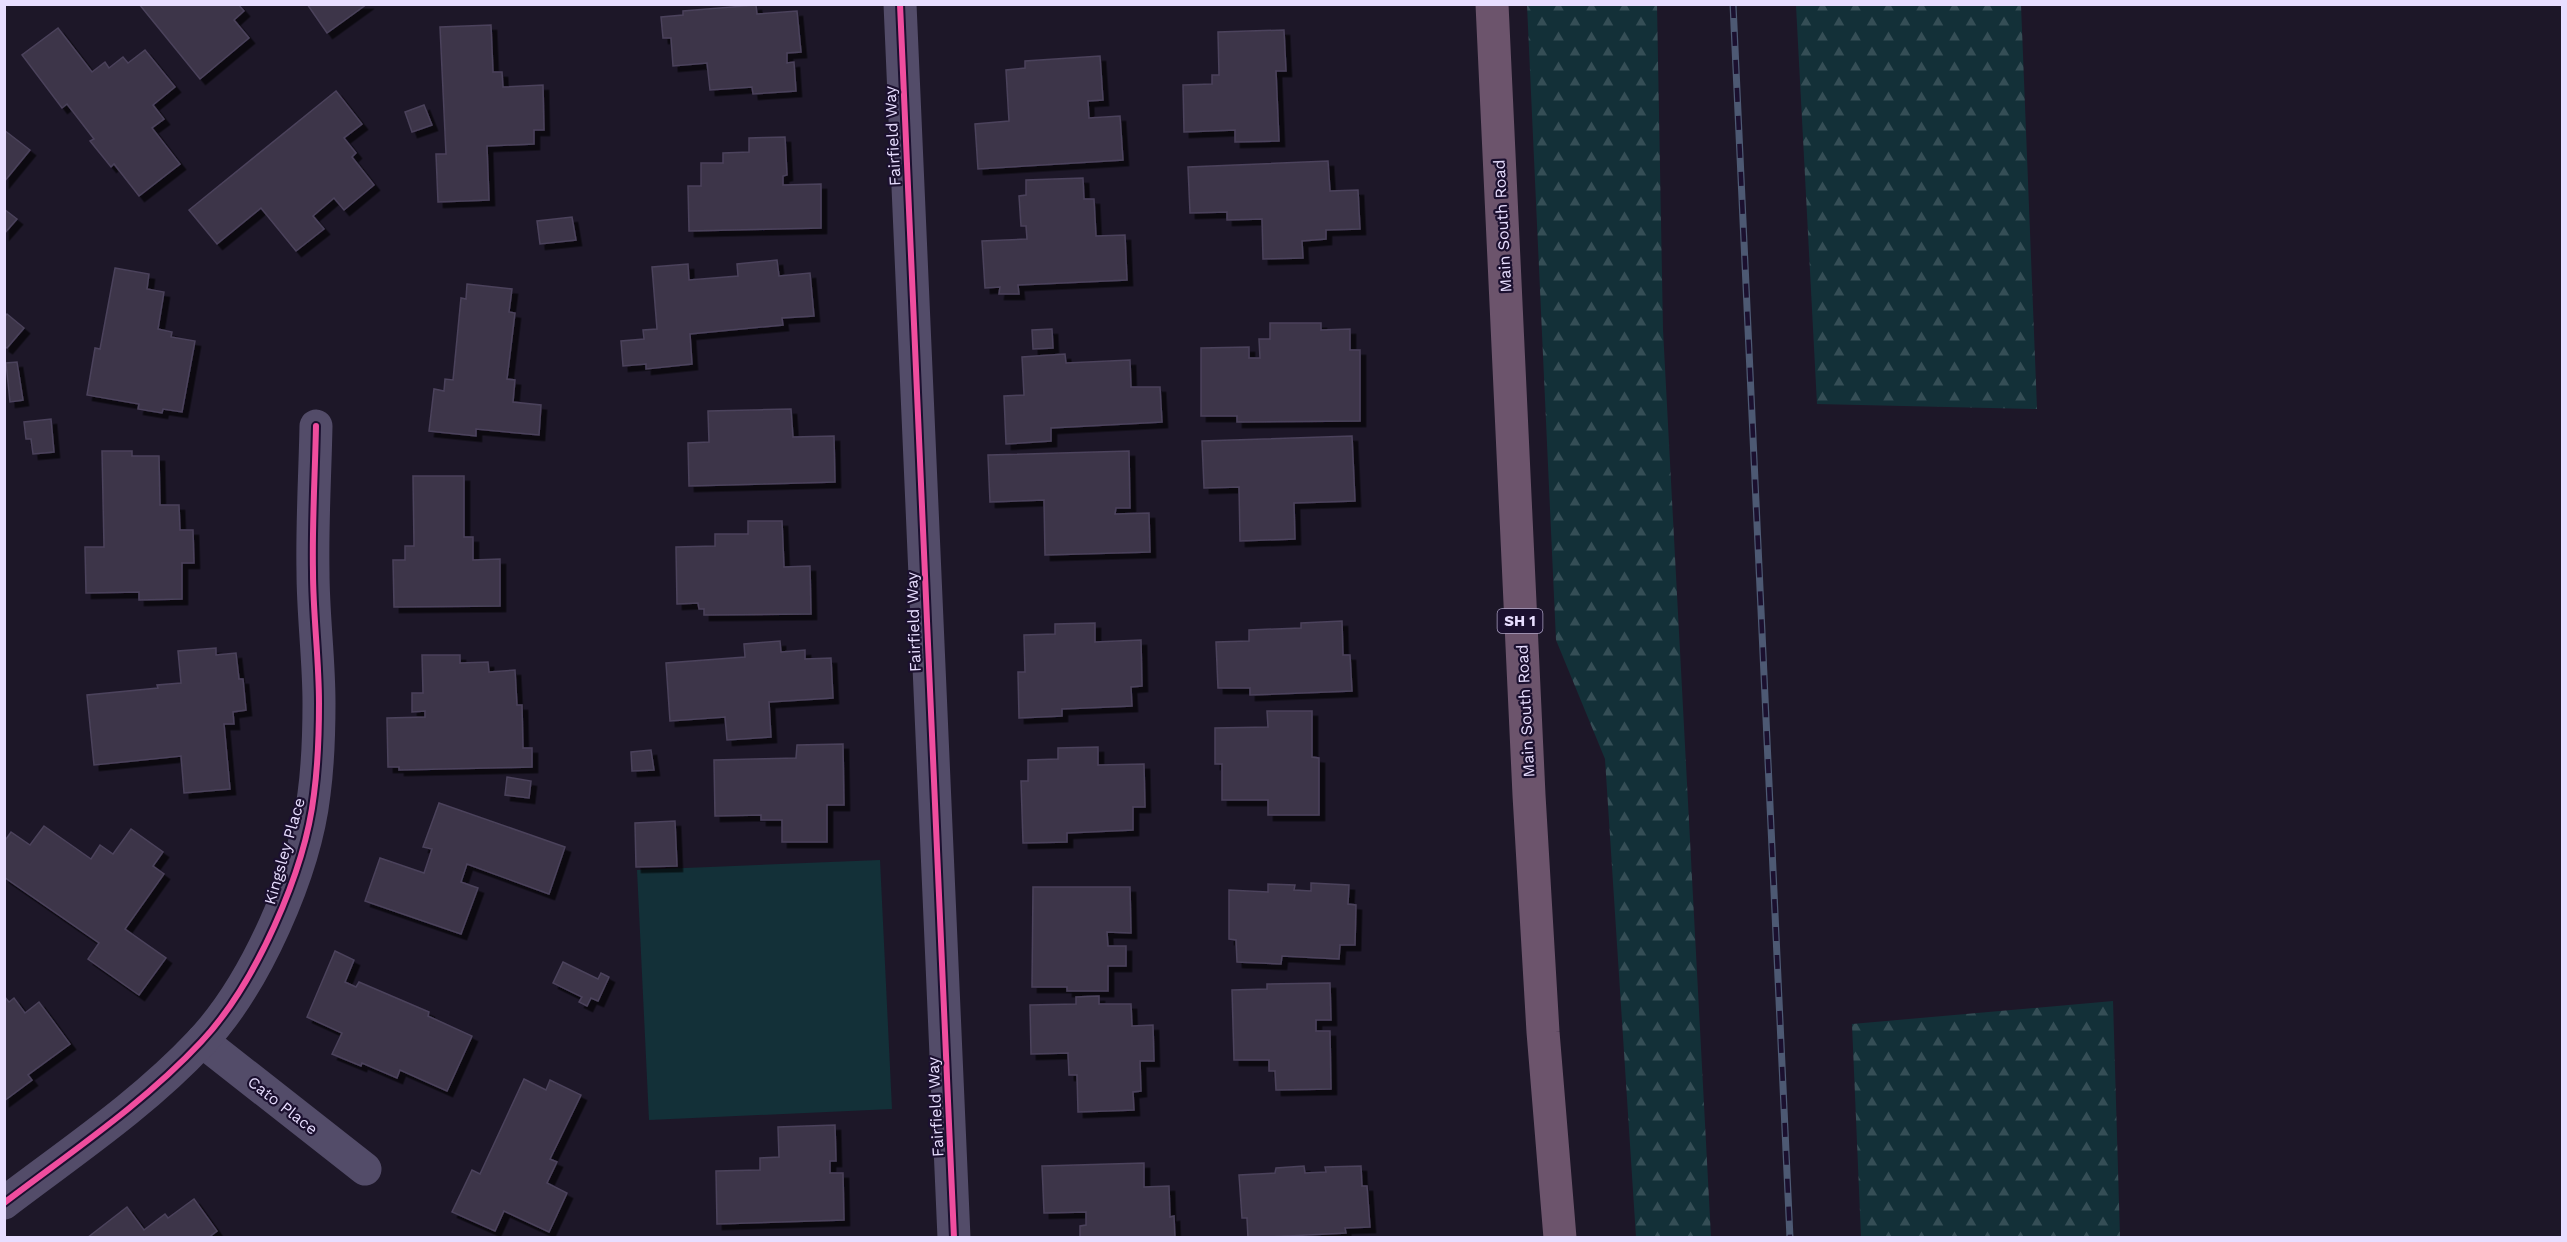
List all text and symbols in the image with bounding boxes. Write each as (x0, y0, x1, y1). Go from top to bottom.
street label: Fairfield Way (880, 85, 905, 186)
street label: Main South Road (1490, 159, 1515, 293)
street label: Fairfield Way (902, 571, 925, 672)
road number: SH 1 (1498, 609, 1543, 633)
street label: Main South Road (1513, 644, 1538, 778)
street label: Kingsley Place (260, 795, 309, 907)
street label: Fairfield Way (923, 1056, 948, 1157)
street label: Cato Place (244, 1072, 321, 1139)

